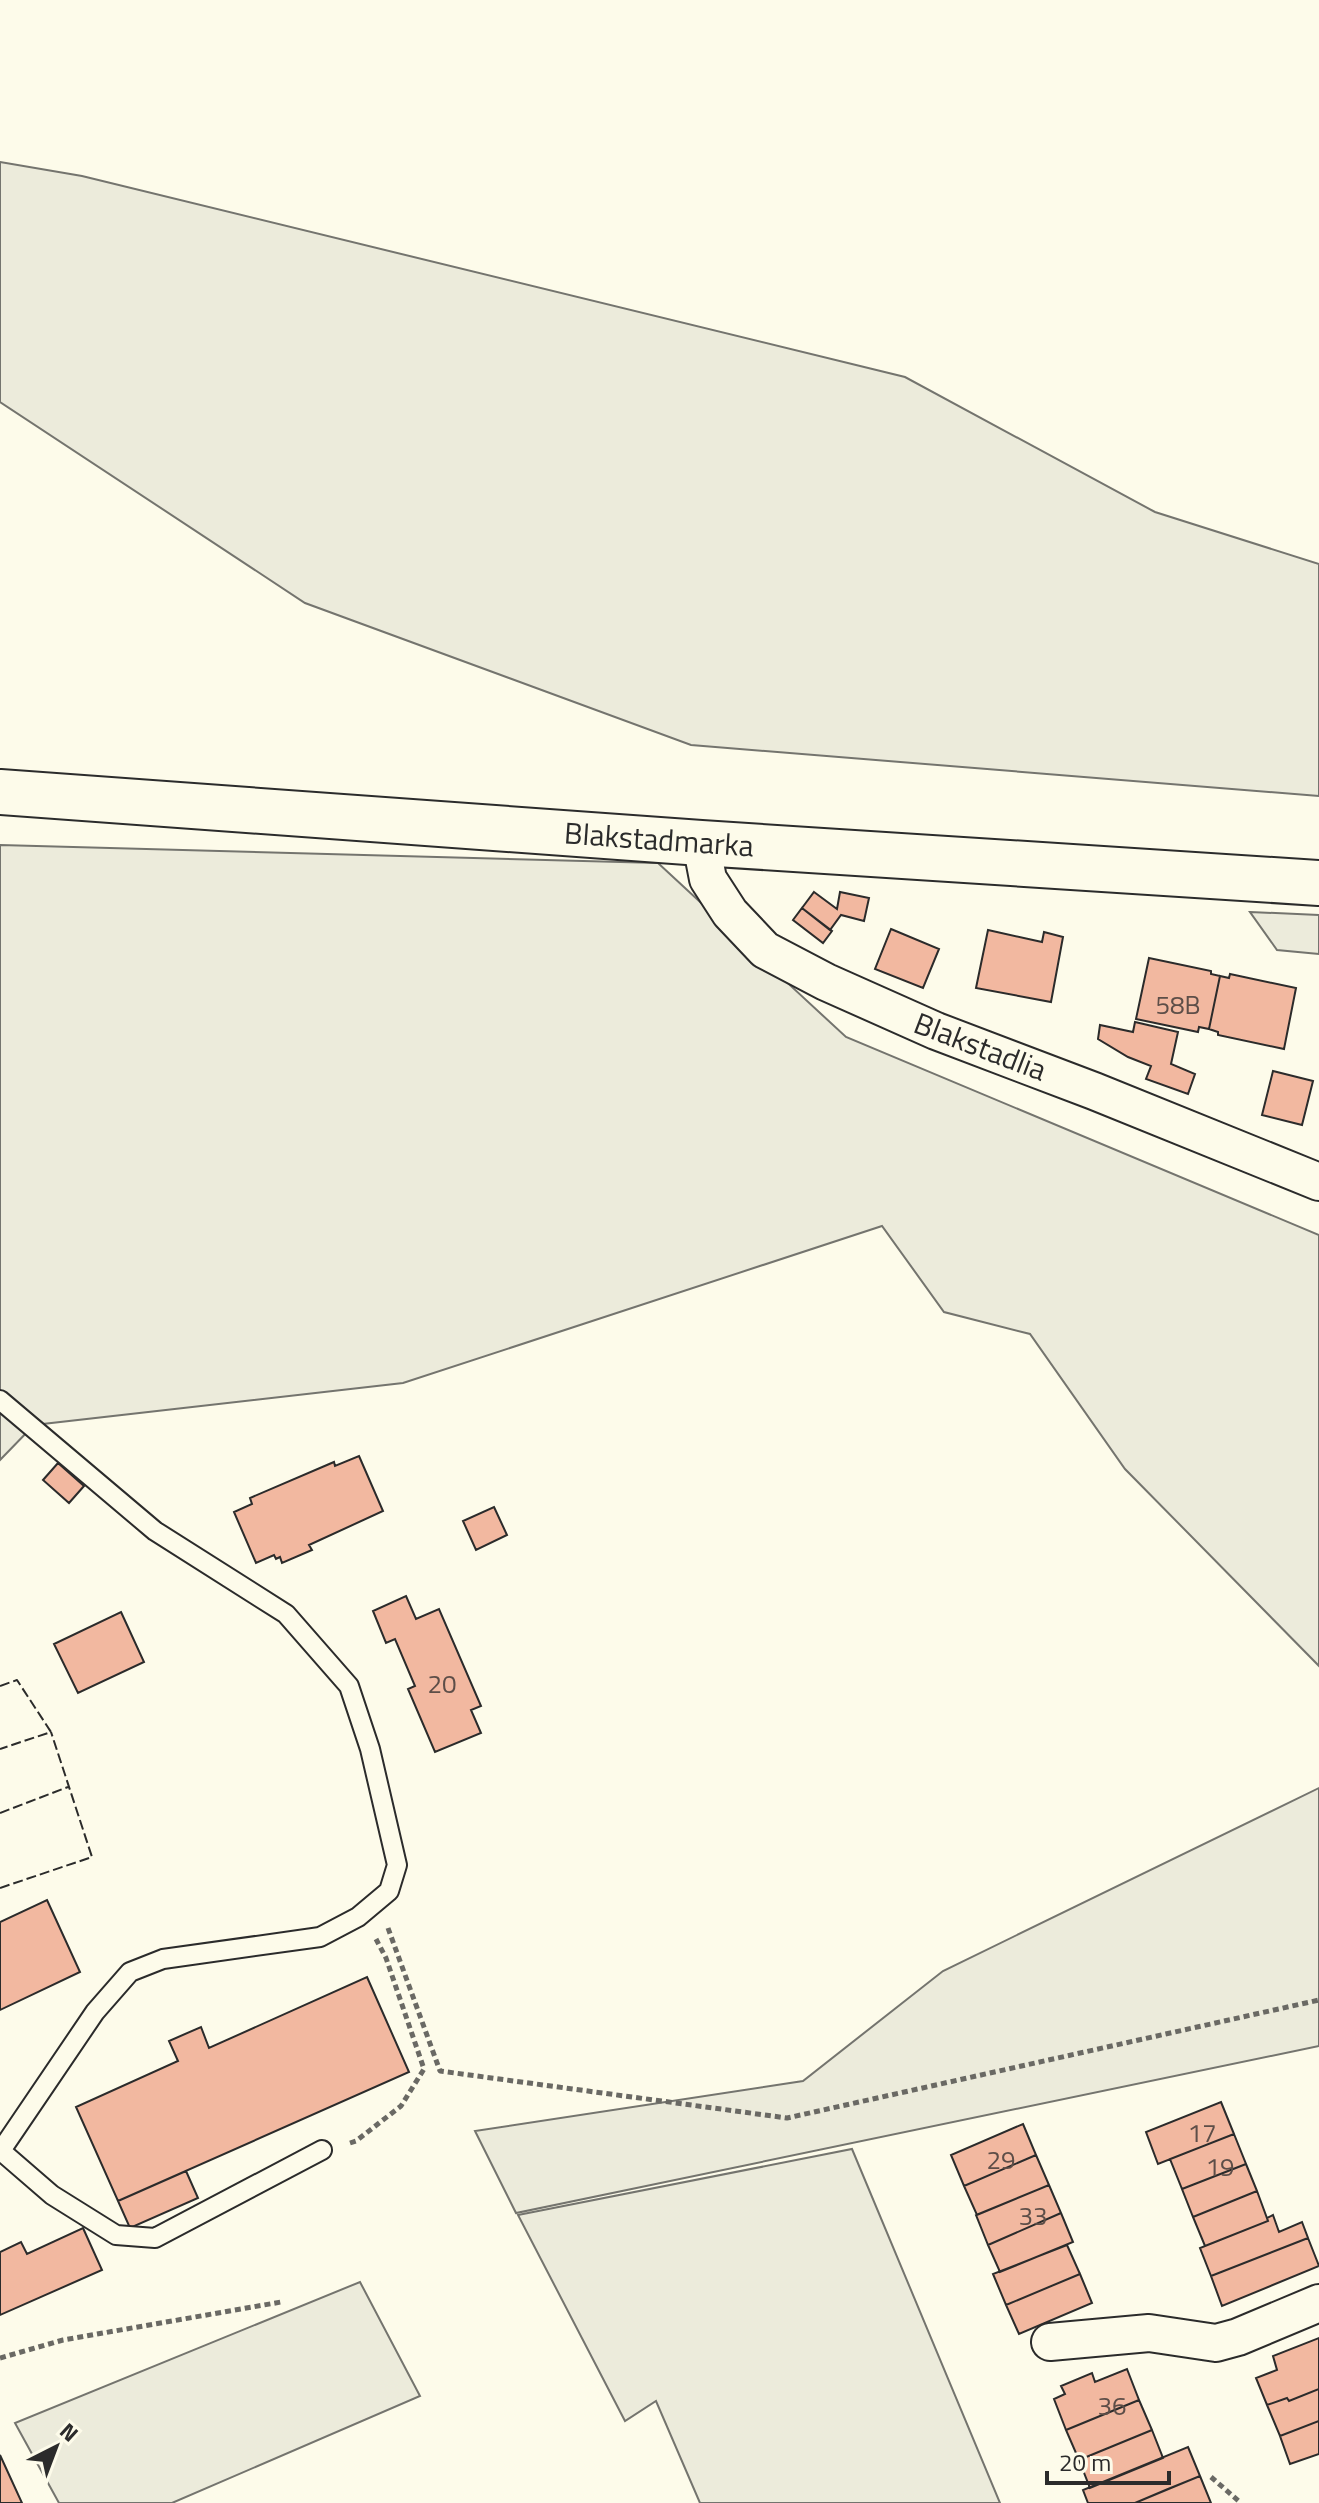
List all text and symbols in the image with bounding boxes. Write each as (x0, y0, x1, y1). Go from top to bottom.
street label: Blakstadmarka (563, 809, 755, 869)
house number: 58B (1155, 985, 1201, 1024)
street label: Blakstadlia (907, 1000, 1053, 1092)
house number: 20 (427, 1664, 457, 1703)
house number: 17 (1187, 2113, 1217, 2152)
house number: 29 (986, 2140, 1016, 2179)
house number: 19 (1205, 2147, 1235, 2186)
house number: 33 (1018, 2196, 1048, 2235)
house number: 36 (1097, 2386, 1127, 2425)
north arrow (16, 2407, 96, 2487)
text: N (52, 2414, 86, 2450)
scale bar (1047, 2435, 1169, 2485)
text: 20 m (1059, 2444, 1111, 2480)

